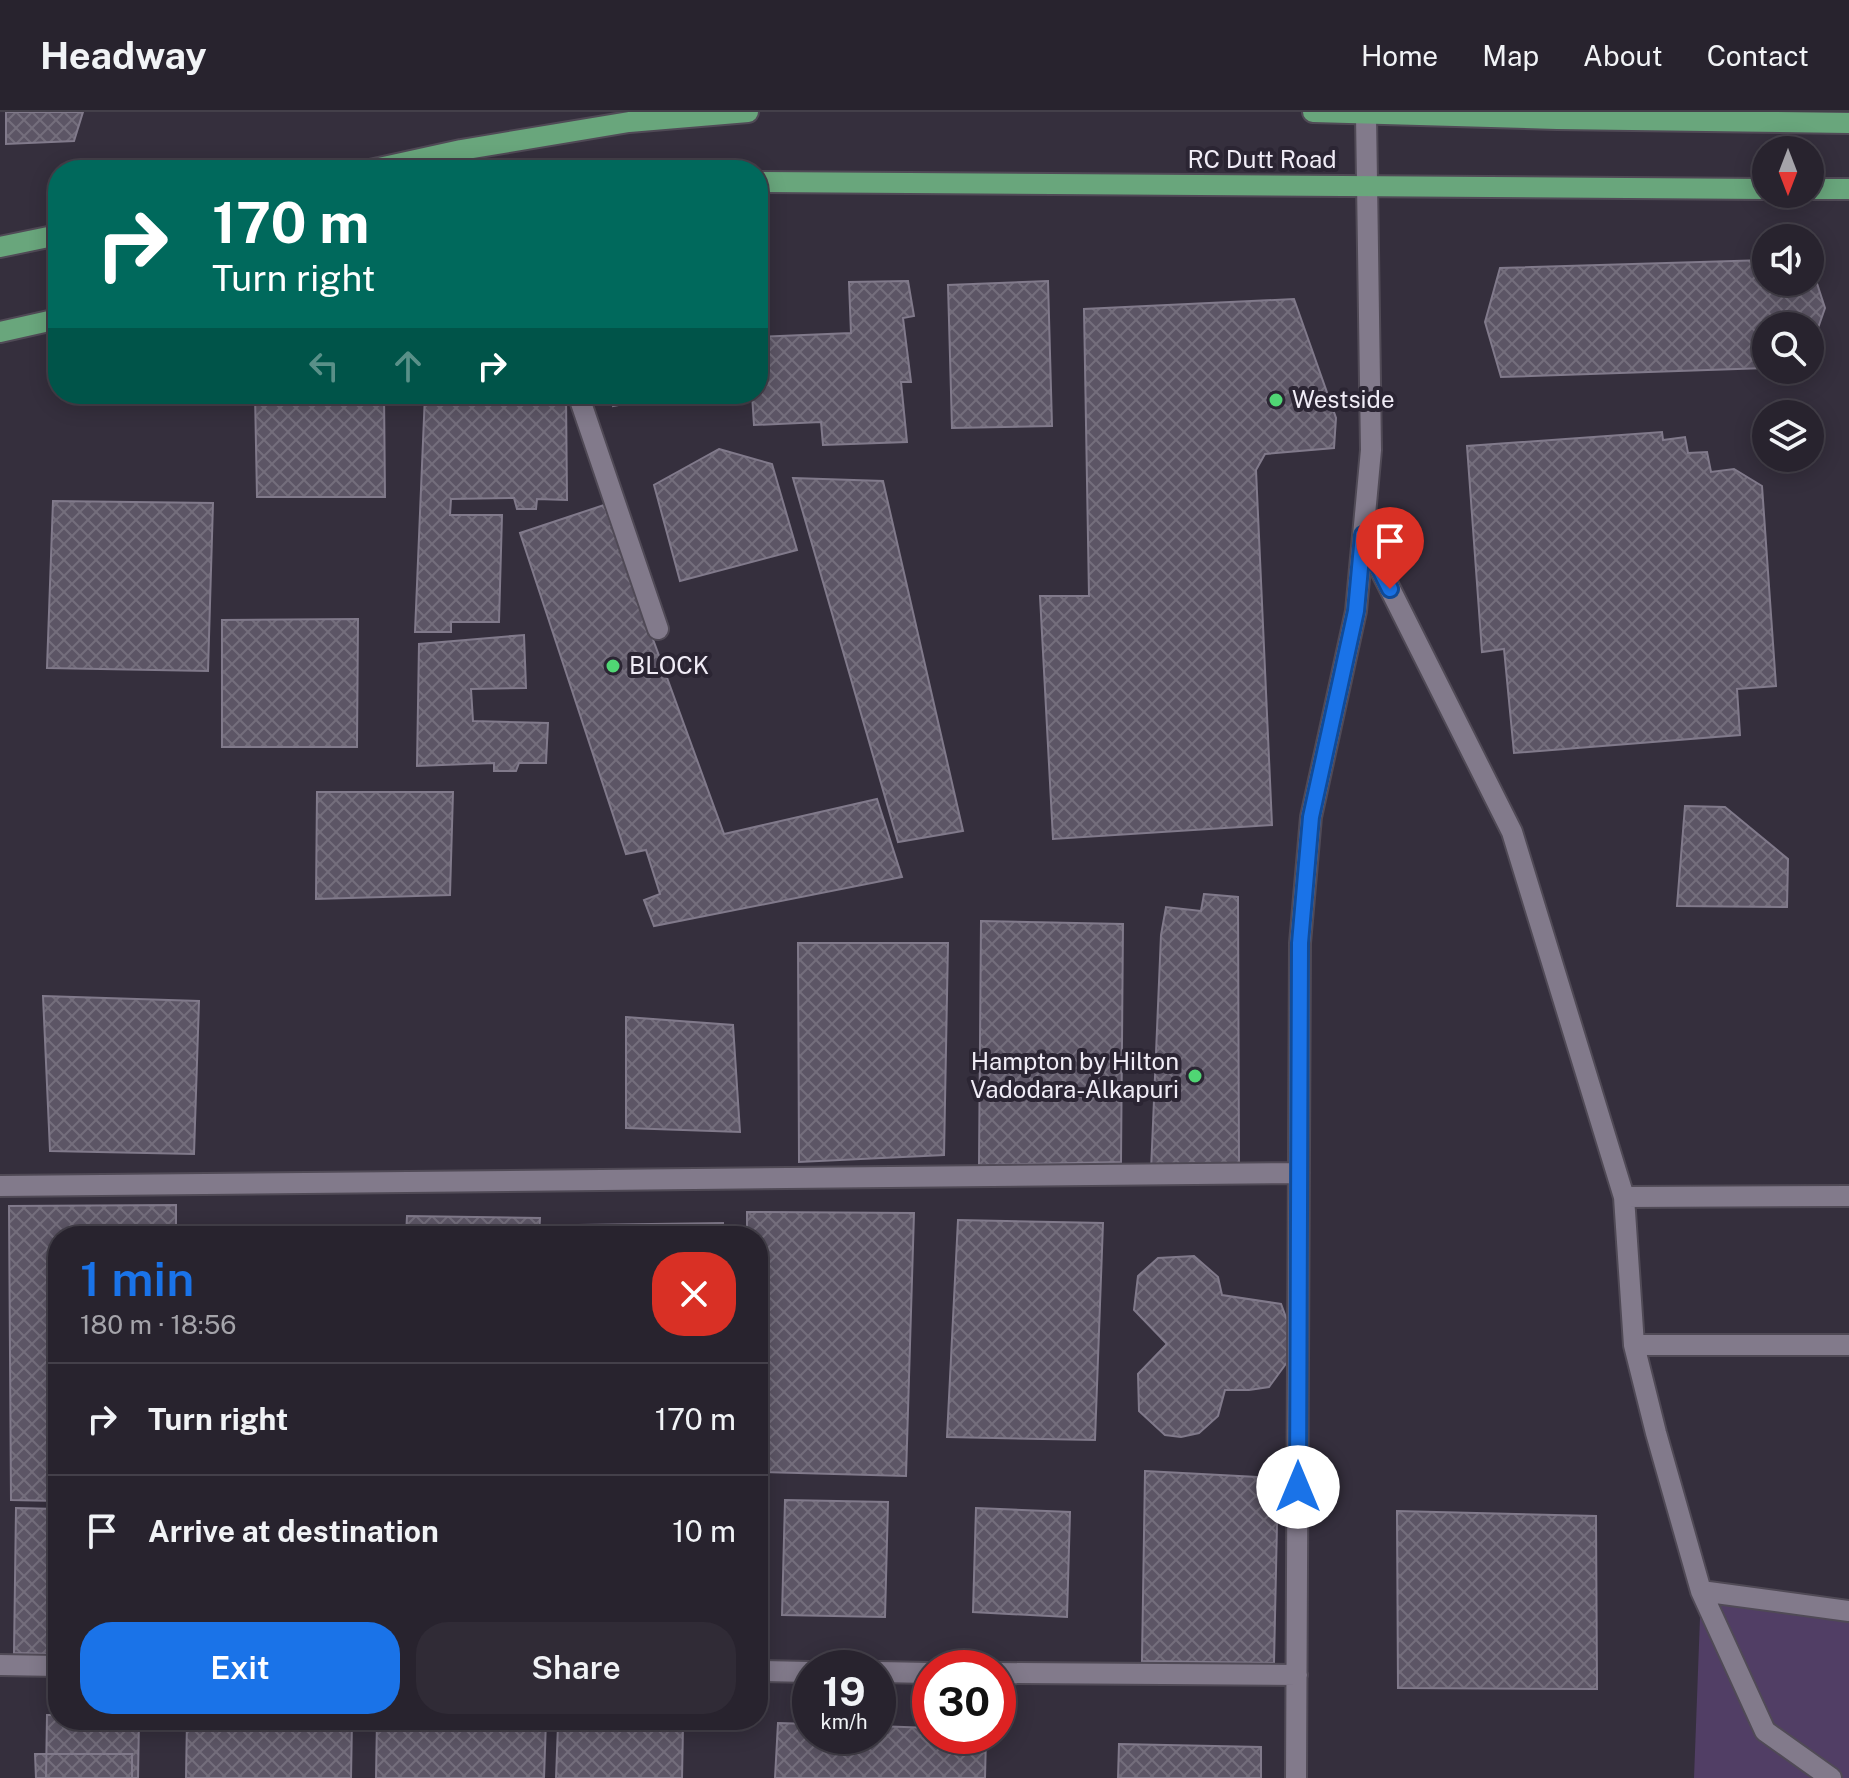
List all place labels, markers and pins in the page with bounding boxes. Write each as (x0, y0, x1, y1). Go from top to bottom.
place label: Westside (1292, 385, 1394, 413)
marker: Westside (1267, 391, 1285, 409)
pin (1356, 507, 1424, 589)
place label: BLOCK (629, 651, 709, 679)
marker: BLOCK (604, 657, 622, 675)
place label: Hampton by Hilton Vadodara-Alkapuri (970, 1047, 1179, 1103)
marker: Hampton by Hilton Vadodara-Alkapuri (1186, 1067, 1204, 1085)

